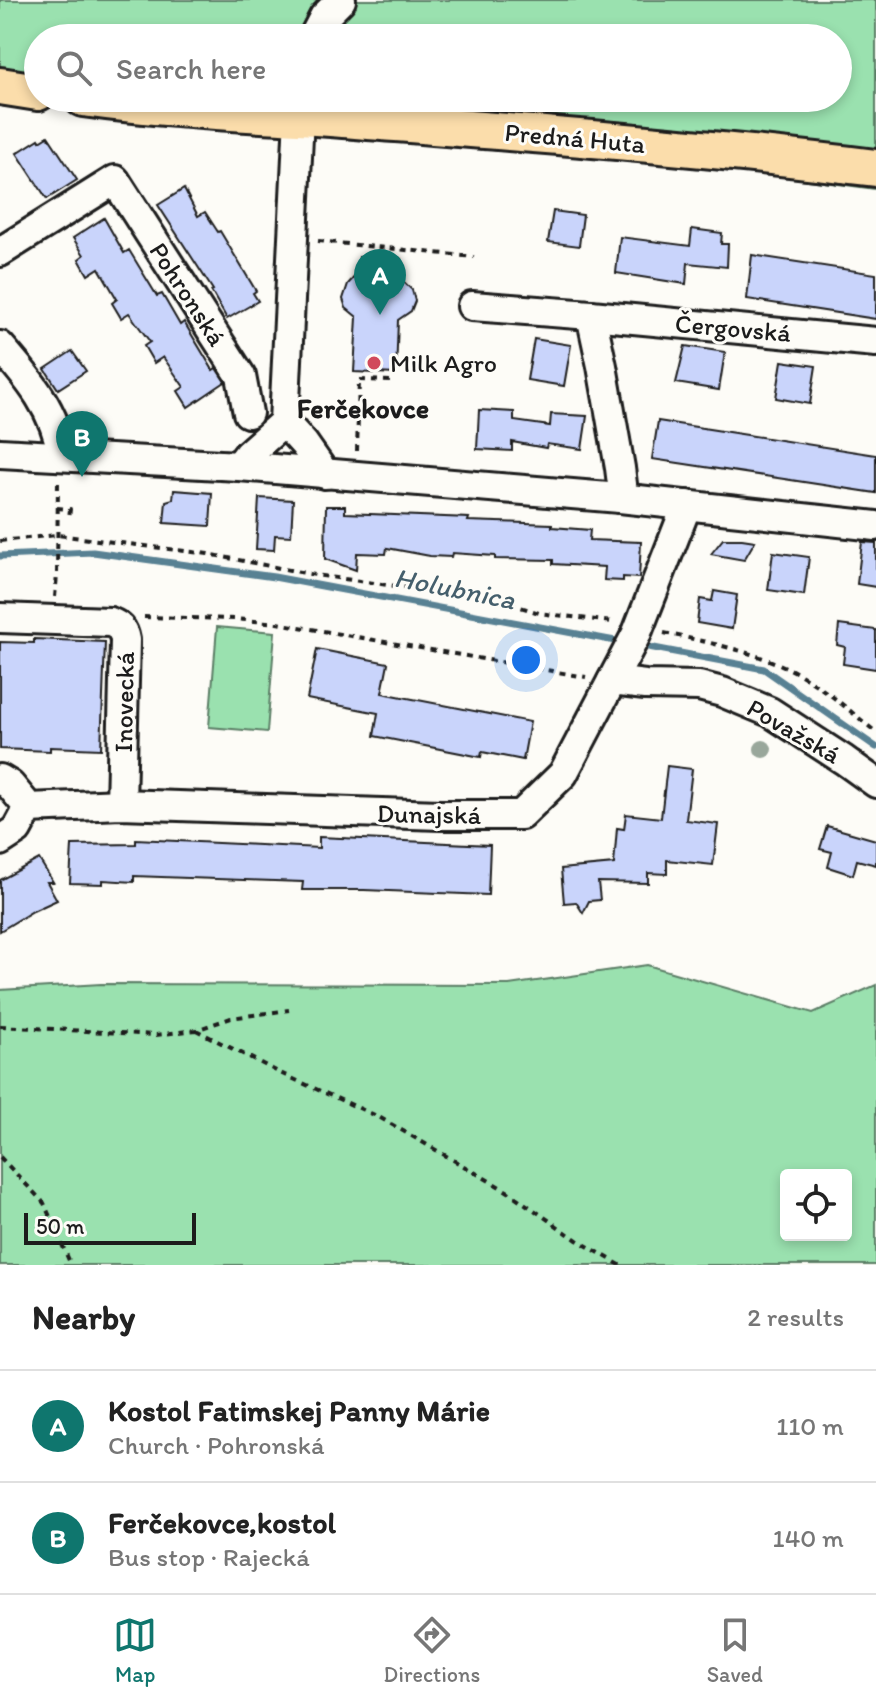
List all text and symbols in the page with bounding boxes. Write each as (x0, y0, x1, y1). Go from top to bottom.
search box (24, 24, 852, 112)
icon: search (52, 46, 96, 90)
text: Search here (116, 50, 266, 87)
street label: Predná Huta (503, 116, 647, 160)
street label: Pohronská (143, 236, 234, 352)
pin: A (354, 249, 406, 315)
street label: Čergovská (674, 307, 793, 349)
place label: Milk Agro (390, 347, 497, 379)
marker: Milk Agro (365, 354, 383, 372)
district label: Ferčekovce (297, 391, 429, 425)
pin: B (56, 411, 108, 477)
water label: Holubnica (392, 560, 519, 616)
your location (506, 640, 546, 680)
street label: Inovecká (107, 651, 141, 753)
street label: Považská (741, 691, 847, 771)
street label: Dunajská (377, 797, 482, 831)
map controls (780, 1169, 852, 1241)
button: locate (780, 1169, 852, 1241)
scale bar (24, 1209, 196, 1245)
text: 50 m (36, 1213, 85, 1240)
text: Nearby (32, 1297, 135, 1338)
text: 2 results (747, 1301, 844, 1333)
text: Kostol Fatimskej Panny Márie (108, 1392, 490, 1429)
text: A (50, 1410, 66, 1442)
text: 110 m (776, 1410, 844, 1442)
text: Church · Pohronská (108, 1429, 325, 1461)
text: Ferčekovce,kostol (108, 1504, 336, 1541)
text: B (50, 1522, 66, 1554)
text: 140 m (773, 1522, 844, 1554)
text: Bus stop · Rajecká (108, 1541, 310, 1573)
tab: Map (113, 1613, 157, 1688)
tab: Directions (384, 1613, 480, 1688)
tab: Saved (707, 1613, 763, 1688)

